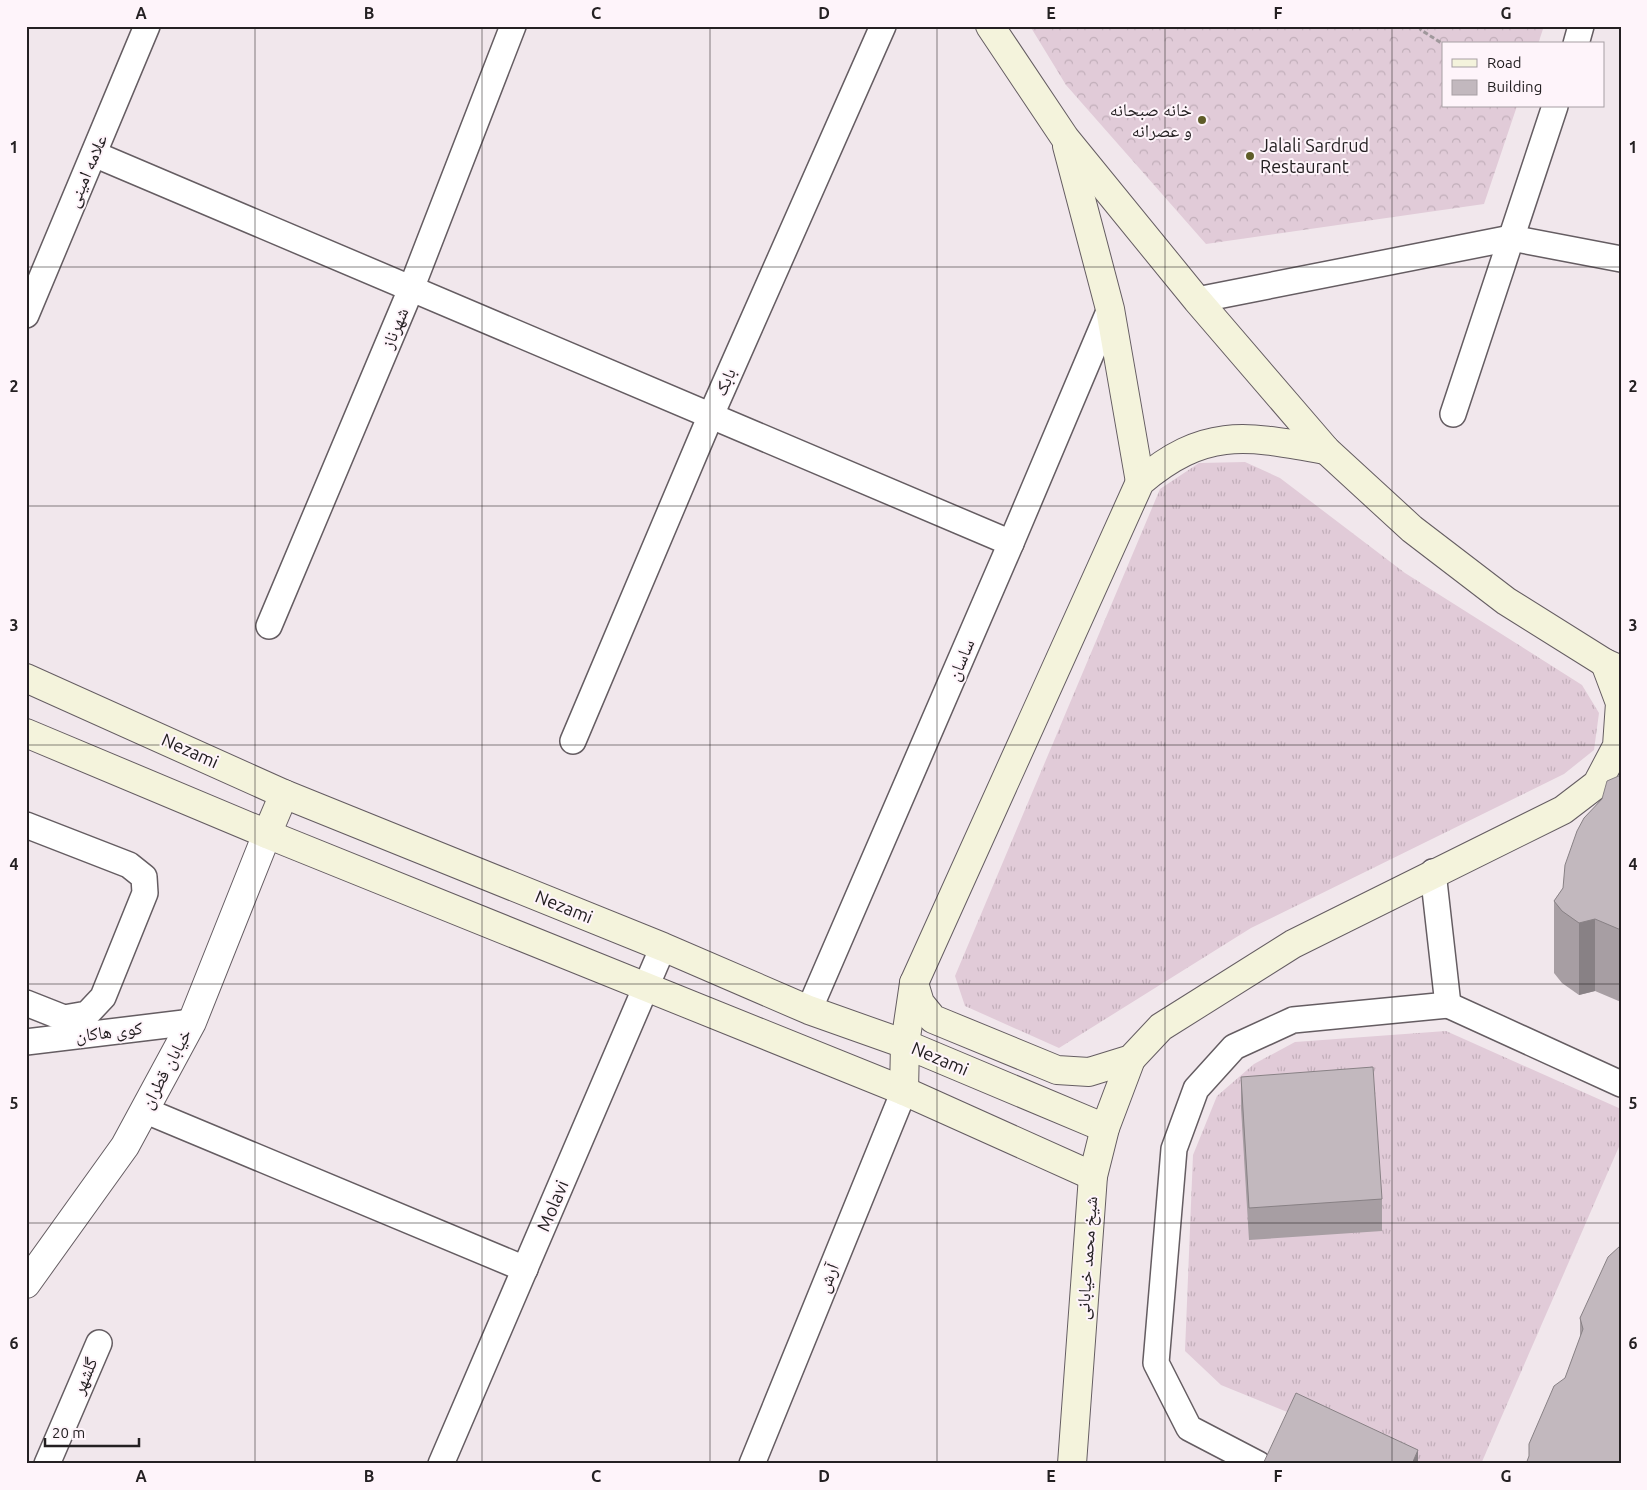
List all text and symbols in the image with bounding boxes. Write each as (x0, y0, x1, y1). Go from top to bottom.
text: A (135, 4, 147, 22)
text: B (364, 4, 374, 22)
text: C (591, 4, 601, 22)
text: D (818, 4, 830, 22)
text: E (1046, 4, 1056, 22)
text: F (1274, 4, 1283, 22)
text: G (1500, 4, 1512, 22)
legend (1442, 42, 1604, 108)
text: Road (1487, 54, 1522, 71)
text: Building (1487, 78, 1542, 95)
place label: خانه صبحانه و عصرانه (1110, 99, 1192, 141)
marker: خانه صبحانه و عصرانه (1196, 114, 1208, 126)
street label: علامه امینی (62, 131, 112, 211)
place label: Jalali Sardrud Restaurant (1260, 135, 1369, 176)
text: 1 (9, 138, 19, 156)
text: 1 (1628, 138, 1638, 156)
marker: Jalali Sardrud Restaurant (1244, 150, 1256, 162)
street label: شهرناز (376, 304, 412, 352)
street label: بابک (709, 364, 740, 399)
text: 2 (9, 377, 19, 395)
text: 2 (1628, 377, 1638, 395)
text: 3 (9, 616, 19, 634)
text: 3 (1628, 616, 1638, 634)
street label: ساسان (942, 636, 980, 684)
street label: Nezami (159, 729, 222, 771)
text: 4 (9, 855, 19, 873)
text: 4 (1628, 855, 1638, 873)
street label: Nezami (533, 886, 596, 927)
street label: کوی هاکان (74, 1017, 144, 1047)
street label: خیابان قطران (136, 1025, 196, 1113)
street label: Nezami (909, 1037, 972, 1079)
text: 5 (9, 1094, 19, 1112)
text: 5 (1628, 1094, 1638, 1112)
street label: Molavi (532, 1177, 572, 1234)
street label: شیخ محمد خیابانی (1072, 1195, 1103, 1321)
street label: آرش (812, 1260, 844, 1296)
text: 6 (9, 1334, 19, 1352)
text: 6 (1628, 1334, 1638, 1352)
street label: گلشهر (67, 1354, 102, 1398)
scale bar (45, 1415, 139, 1447)
text: 20 m (52, 1424, 85, 1441)
text: A (135, 1467, 147, 1485)
text: B (364, 1467, 374, 1485)
text: C (591, 1467, 601, 1485)
text: D (818, 1467, 830, 1485)
text: E (1046, 1467, 1056, 1485)
text: F (1274, 1467, 1283, 1485)
text: G (1500, 1467, 1512, 1485)

